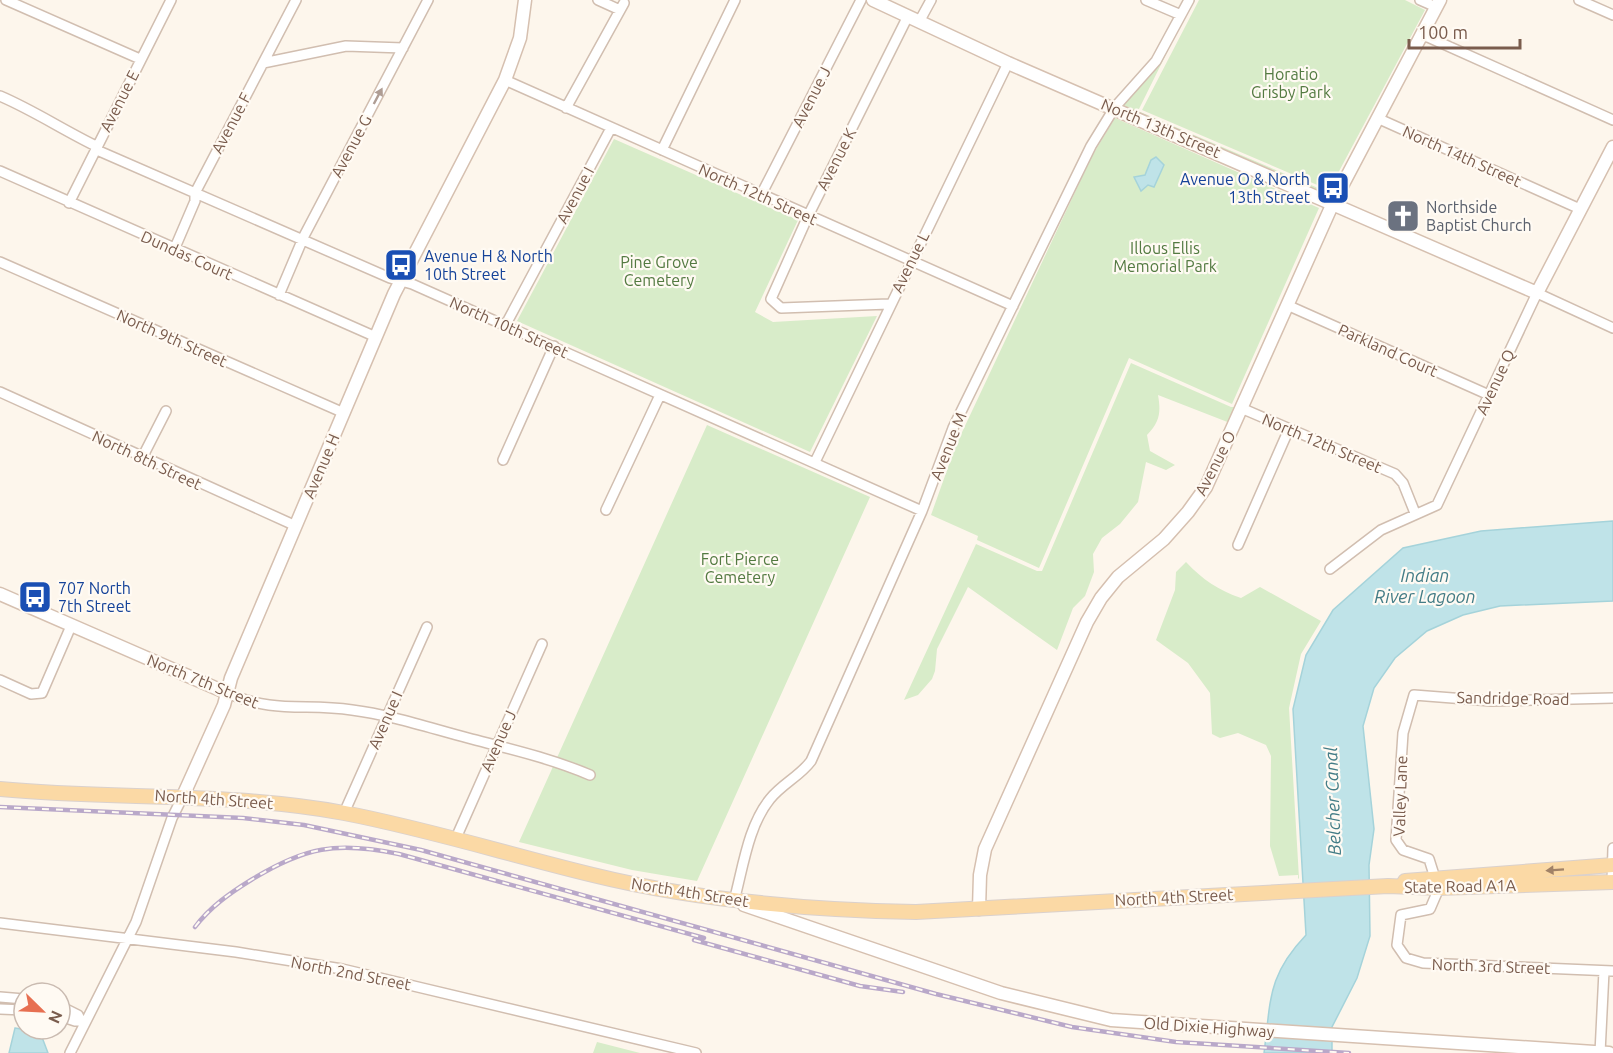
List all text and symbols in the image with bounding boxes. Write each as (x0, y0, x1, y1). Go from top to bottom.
scale bar (1409, 12, 1520, 50)
text: 100 m (1418, 22, 1468, 42)
street label: Avenue J (788, 64, 834, 130)
park label: Horatio Grisby Park (1251, 65, 1331, 101)
street label: Avenue E (96, 67, 142, 135)
one-way arrow (373, 87, 383, 104)
street label: Avenue F (208, 90, 254, 156)
street label: North 13th Street (1099, 95, 1224, 162)
street label: Avenue G (327, 112, 375, 180)
street label: North 14th Street (1400, 122, 1525, 190)
street label: Avenue K (813, 125, 859, 193)
street label: North 12th Street (696, 160, 821, 228)
street label: Avenue I (553, 164, 597, 226)
place label: Avenue O & North 13th Street (1180, 170, 1311, 206)
bus stop icon: Avenue O & North 13th Street (1315, 170, 1351, 206)
church icon: Northside Baptist Church (1385, 198, 1421, 234)
place label: Northside Baptist Church (1426, 198, 1532, 234)
street label: Dundas Court (138, 227, 236, 284)
street label: Avenue L (888, 229, 932, 295)
park label: Illous Ellis Memorial Park (1113, 239, 1217, 275)
bus stop icon: Avenue H & North 10th Street (383, 247, 419, 283)
place label: Avenue H & North 10th Street (424, 247, 553, 283)
park label: Pine Grove Cemetery (620, 253, 698, 289)
street label: North 10th Street (447, 293, 572, 361)
street label: North 9th Street (114, 306, 231, 371)
street label: Parkland Court (1335, 320, 1441, 380)
street label: Avenue Q (1472, 346, 1518, 418)
street label: Avenue M (926, 409, 970, 483)
street label: North 12th Street (1260, 410, 1385, 477)
street label: North 8th Street (89, 427, 205, 494)
street label: Avenue O (1191, 428, 1239, 498)
street label: Avenue H (299, 431, 343, 501)
park label: Fort Pierce Cemetery (701, 550, 779, 586)
water label: Indian River Lagoon (1374, 565, 1476, 606)
bus stop icon: 707 North 7th Street (17, 579, 53, 615)
place label: 707 North 7th Street (58, 579, 131, 615)
street label: North 7th Street (145, 650, 262, 712)
street label: Avenue I (364, 688, 406, 752)
street label: Sandridge Road (1456, 688, 1570, 708)
street label: Avenue J (476, 707, 520, 775)
water label: Belcher Canal (1320, 746, 1344, 856)
street label: Valley Lane (1390, 755, 1410, 837)
street label: North 4th Street (154, 786, 275, 812)
one-way arrow (1545, 865, 1564, 874)
street label: North 4th Street (630, 874, 751, 910)
street label: State Road A1A (1404, 876, 1517, 896)
street label: North 4th Street (1114, 885, 1234, 909)
street label: North 2nd Street (290, 953, 413, 994)
street label: North 3rd Street (1431, 955, 1551, 977)
north arrow (12, 981, 72, 1041)
text: N (45, 1008, 66, 1026)
street label: Old Dixie Highway (1143, 1013, 1275, 1041)

